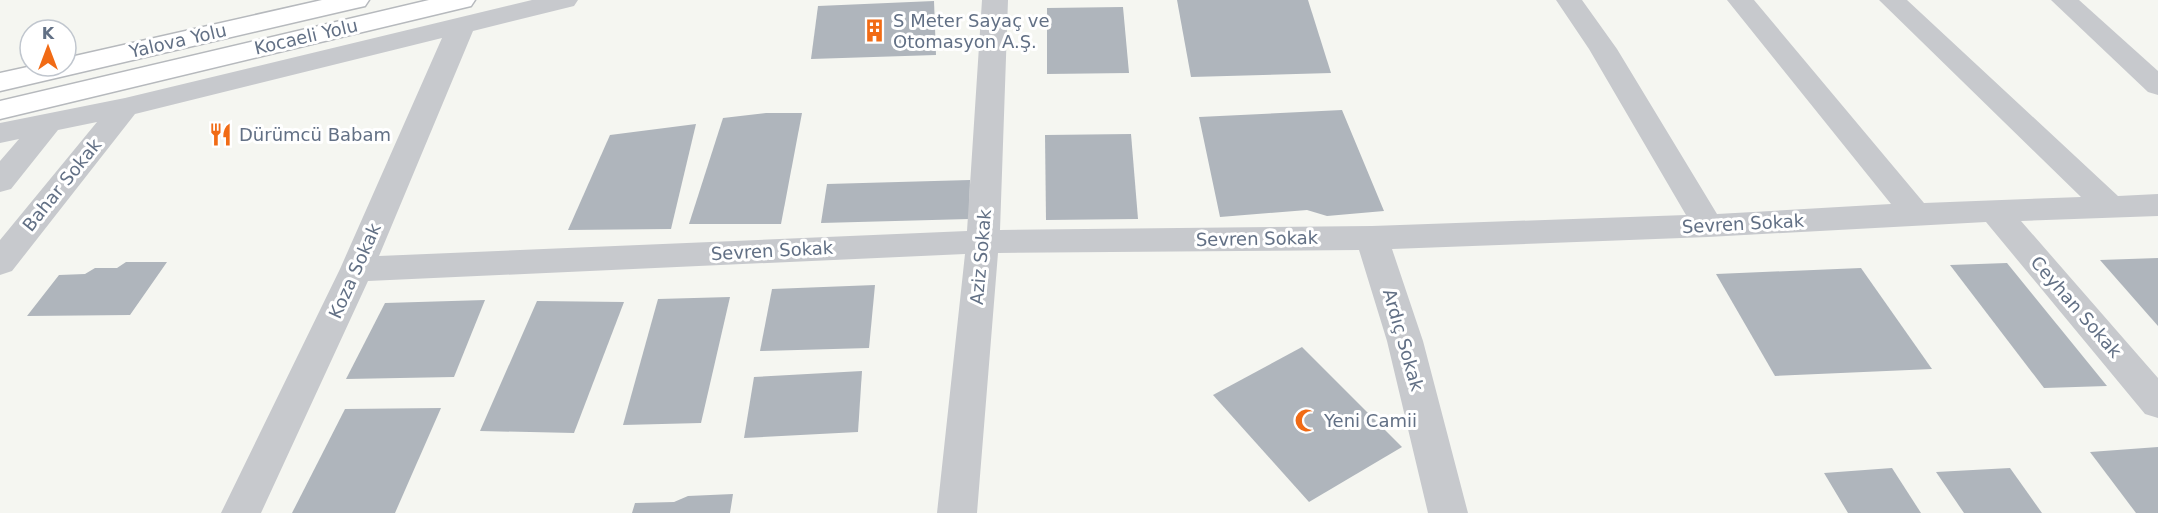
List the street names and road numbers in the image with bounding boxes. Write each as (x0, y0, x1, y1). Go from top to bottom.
street label: Kocaeli̇ Yolu (252, 14, 360, 59)
street label: Yalova Yolu (126, 19, 228, 62)
street label: Bahar Sokak (18, 134, 106, 235)
street label: Aziz Sokak (966, 208, 995, 306)
street label: Sevren Sokak (1681, 210, 1805, 237)
street label: Koza Sokak (324, 219, 385, 322)
street label: Sevren Sokak (1196, 227, 1319, 250)
street label: Sevren Sokak (710, 237, 834, 264)
street label: Ceyhan Sokak (2027, 252, 2127, 362)
street label: Ardıç Sokak (1379, 286, 1428, 394)

